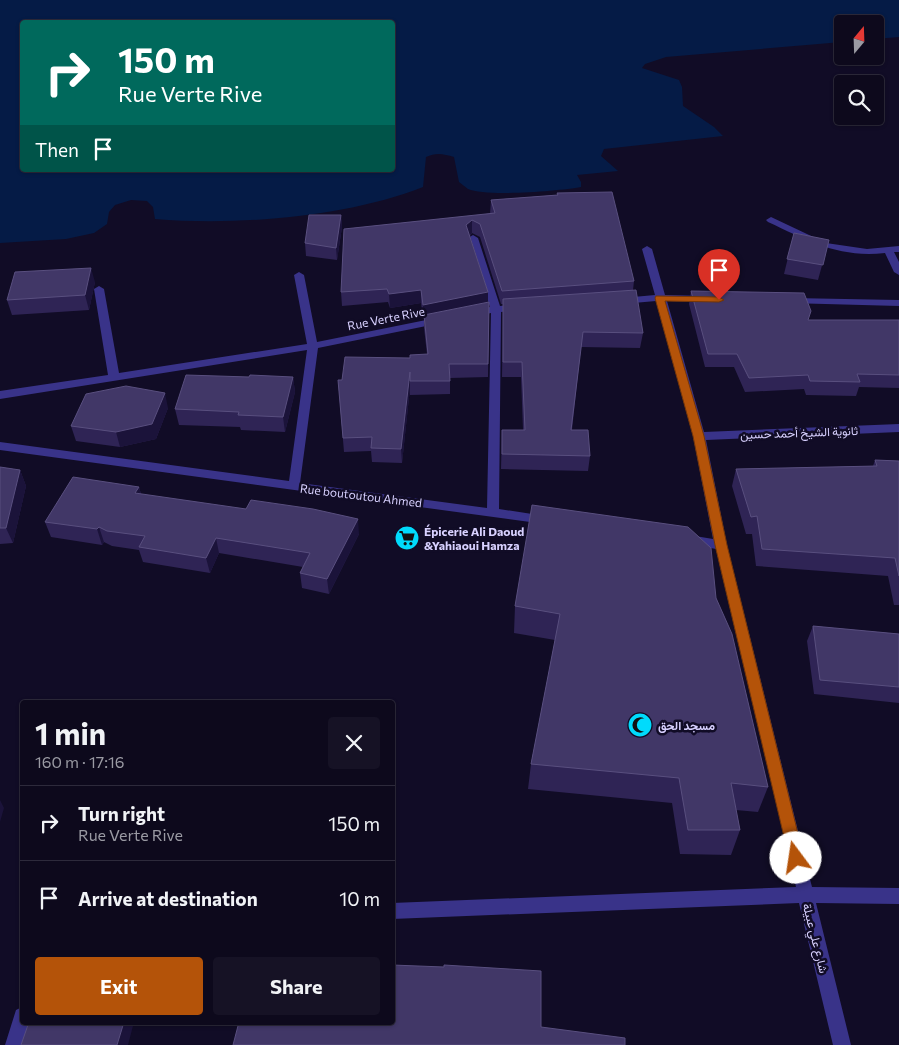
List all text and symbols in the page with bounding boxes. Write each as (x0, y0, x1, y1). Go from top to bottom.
north arrow (834, 15, 884, 65)
map controls (834, 15, 884, 125)
text: 150 m (118, 37, 215, 80)
icon: right (35, 40, 100, 105)
button: search (834, 75, 884, 125)
text: Rue Verte Rive (118, 80, 262, 107)
icon: arrive (89, 135, 117, 163)
text: Then (35, 138, 79, 161)
pin (698, 249, 740, 300)
icon: arrive (705, 256, 733, 284)
street label: Rue Verte Rive (346, 304, 426, 332)
street label: ثانوية الشيخ أحمد حسين (740, 423, 858, 444)
street label: Rue boutoutou Ahmed (299, 481, 423, 509)
place label: Épicerie Ali Daoud &Yahiaoui Hamza (424, 524, 524, 552)
supermarket icon: Épicerie Ali Daoud &Yahiaoui Hamza (394, 525, 420, 551)
mosque icon: مسجد الحق (627, 712, 653, 738)
text: 1 min (35, 714, 106, 751)
button: close (328, 717, 380, 769)
place label: مسجد الحق (658, 718, 715, 733)
text: 160 m · 17:16 (35, 752, 125, 771)
text: Turn right (78, 802, 165, 825)
icon: right (35, 809, 63, 837)
text: 150 m (328, 812, 380, 835)
text: Rue Verte Rive (78, 825, 183, 844)
position arrow (769, 831, 821, 883)
icon: arrive (35, 884, 63, 912)
text: Arrive at destination (78, 887, 258, 910)
text: 10 m (339, 887, 380, 910)
street label: شارع علي عبيلة (797, 902, 831, 975)
button: Exit (35, 957, 203, 1015)
button: Share (213, 957, 380, 1015)

